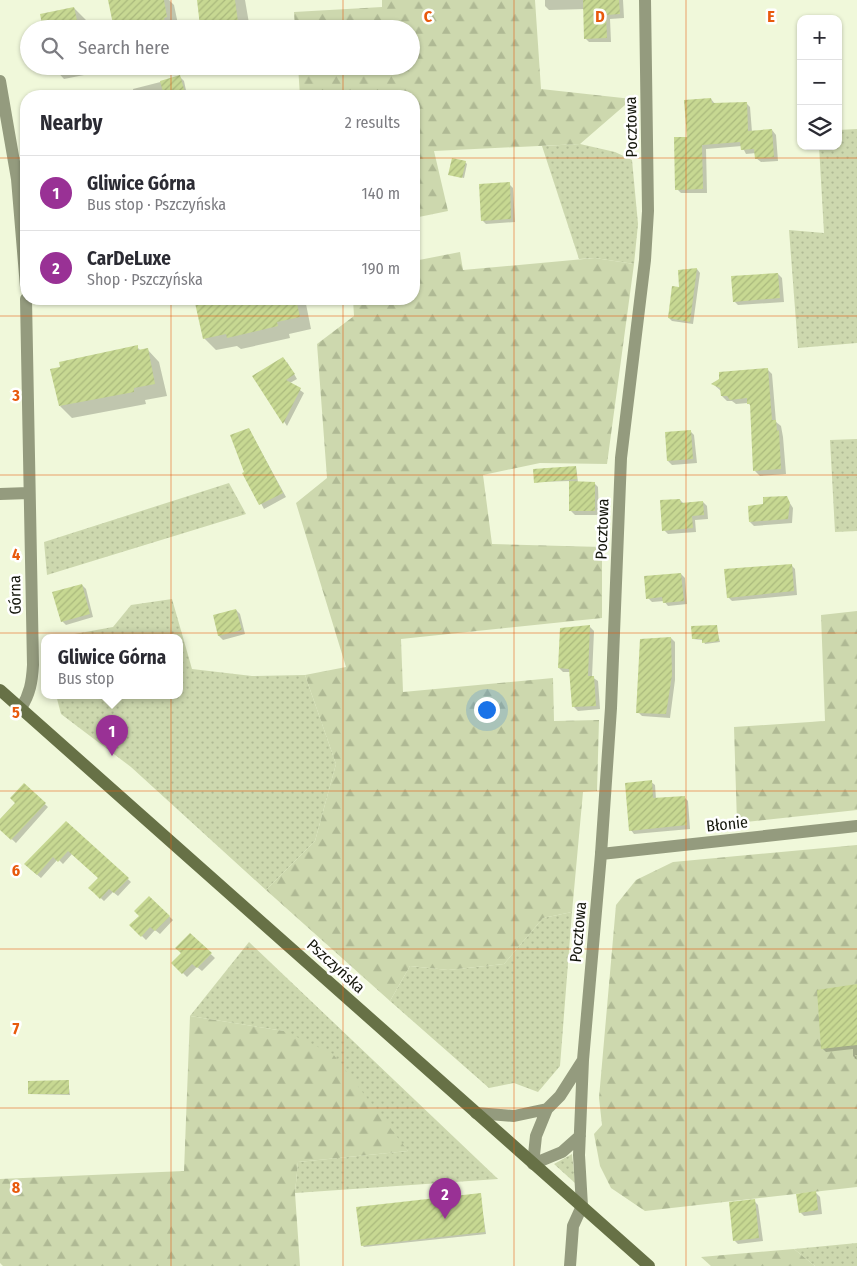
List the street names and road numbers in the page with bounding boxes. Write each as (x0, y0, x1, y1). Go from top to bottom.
street label: Pocztowa (621, 96, 641, 158)
street label: Pocztowa (591, 498, 613, 560)
street label: Górna (5, 575, 25, 615)
street label: Błonie (705, 812, 749, 836)
street label: Pocztowa (566, 901, 590, 963)
street label: Pszczyńska (303, 935, 369, 997)

